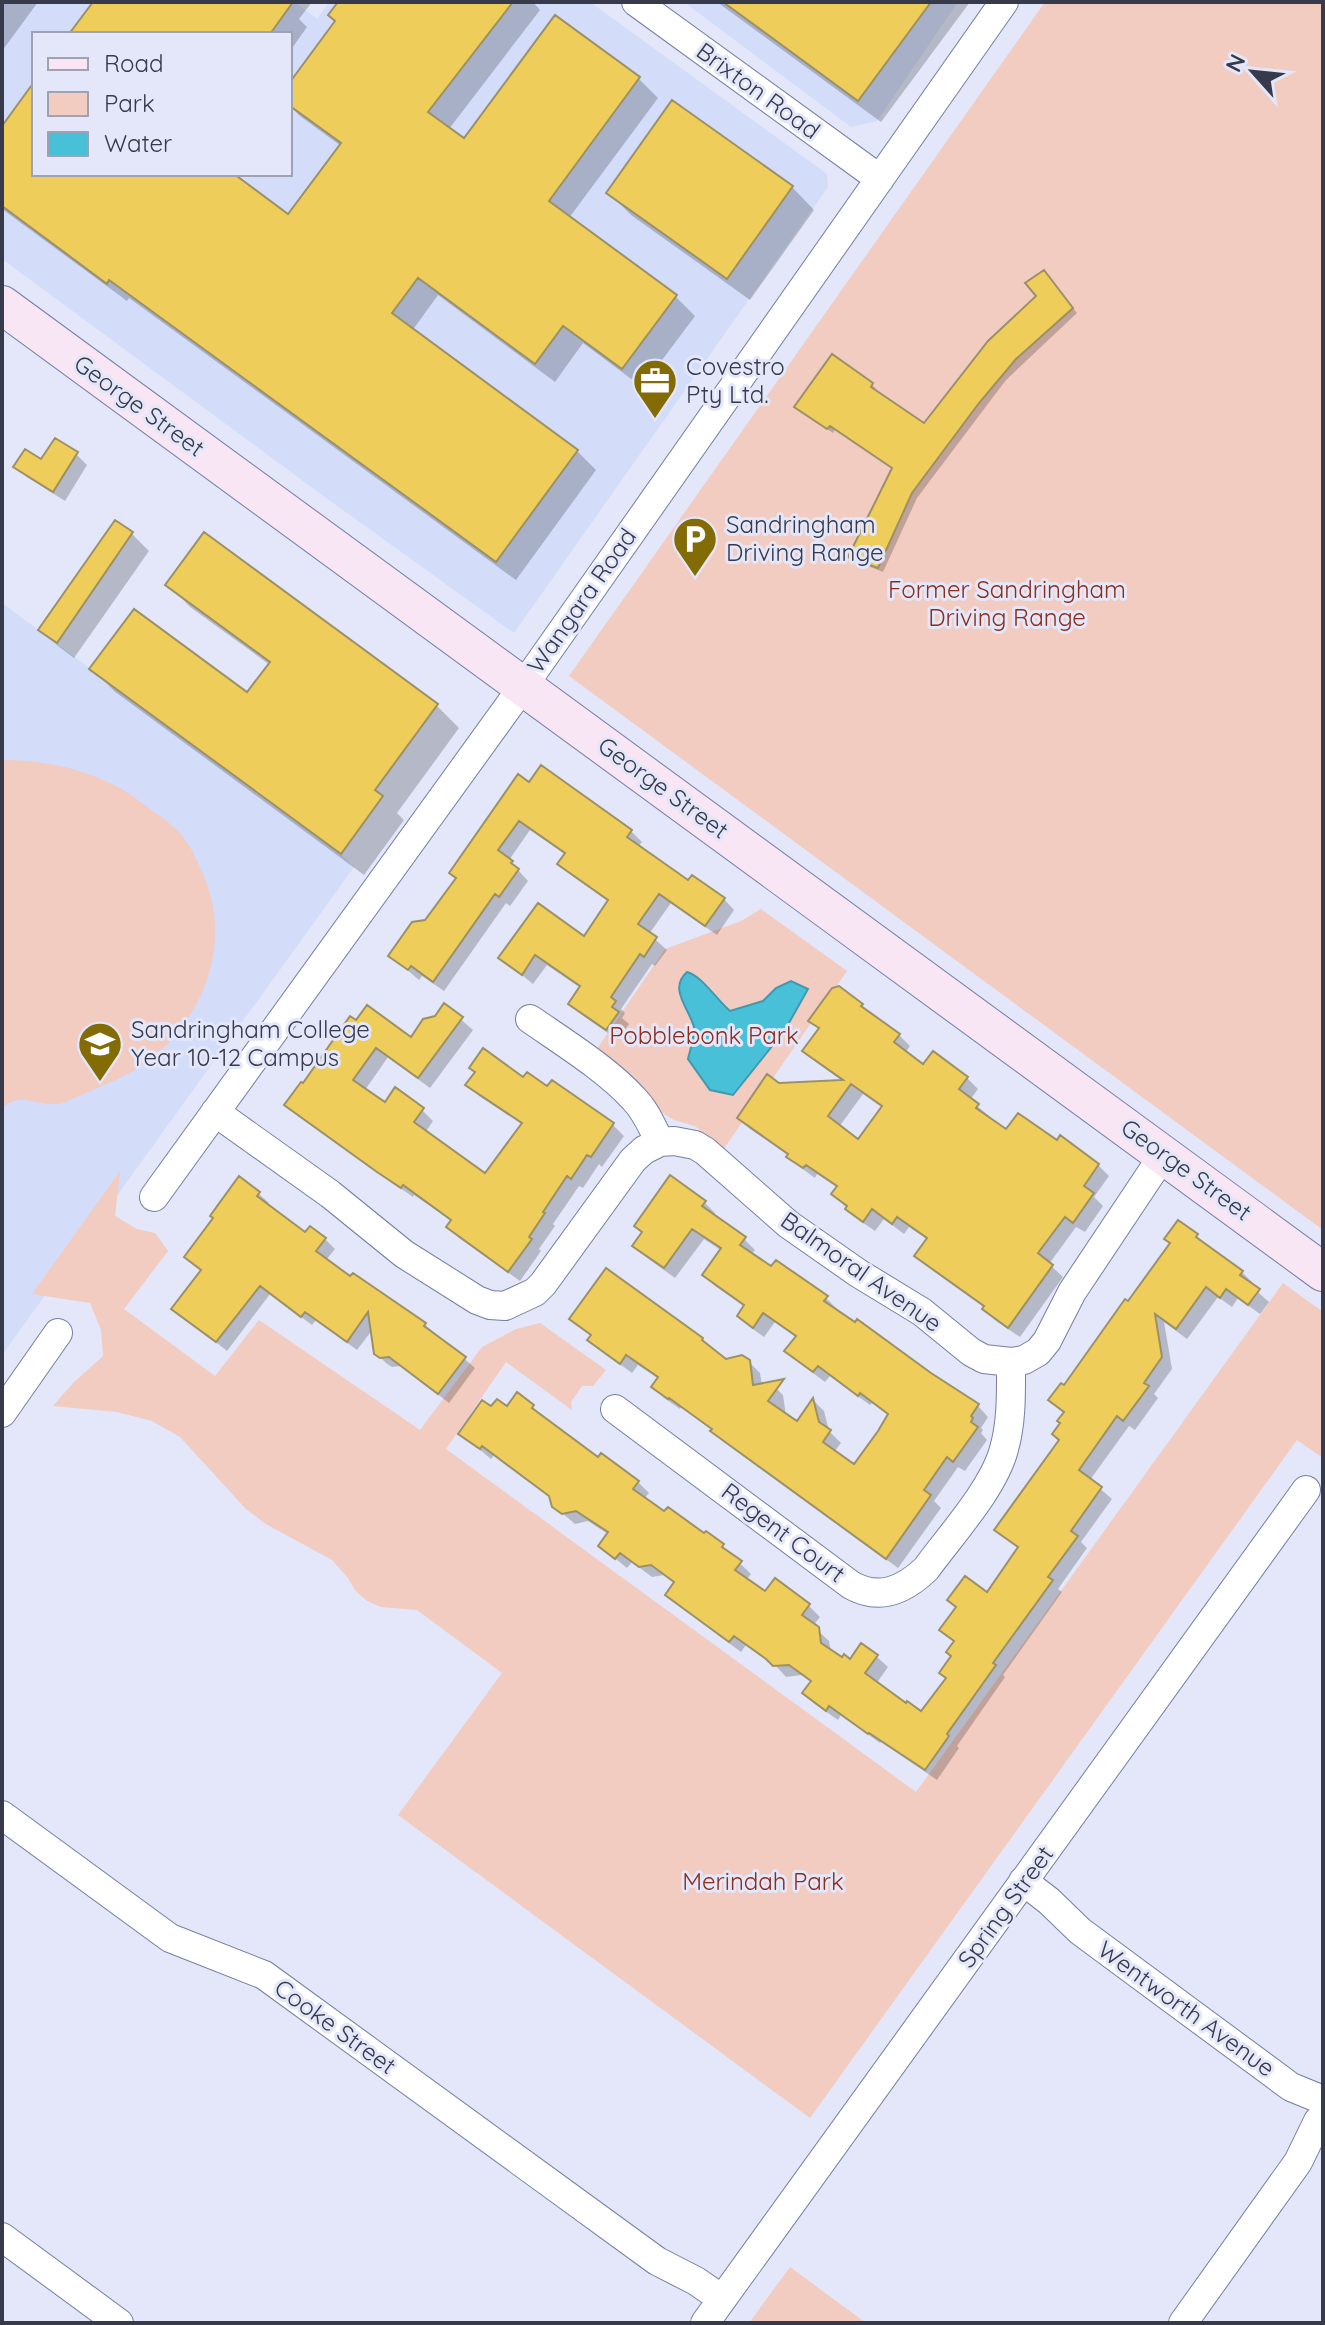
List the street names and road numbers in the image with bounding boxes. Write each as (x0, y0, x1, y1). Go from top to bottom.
street label: Brixton Road (691, 35, 826, 145)
street label: George Street (69, 348, 211, 463)
street label: Wangara Road (520, 522, 642, 679)
street label: George Street (593, 730, 735, 845)
street label: George Street (1116, 1112, 1258, 1227)
street label: Balmoral Avenue (775, 1204, 948, 1338)
street label: Regent Court (716, 1476, 851, 1588)
street label: Spring Street (951, 1840, 1059, 1973)
street label: Wentworth Avenue (1092, 1934, 1281, 2082)
street label: Cooke Street (269, 1972, 402, 2080)

